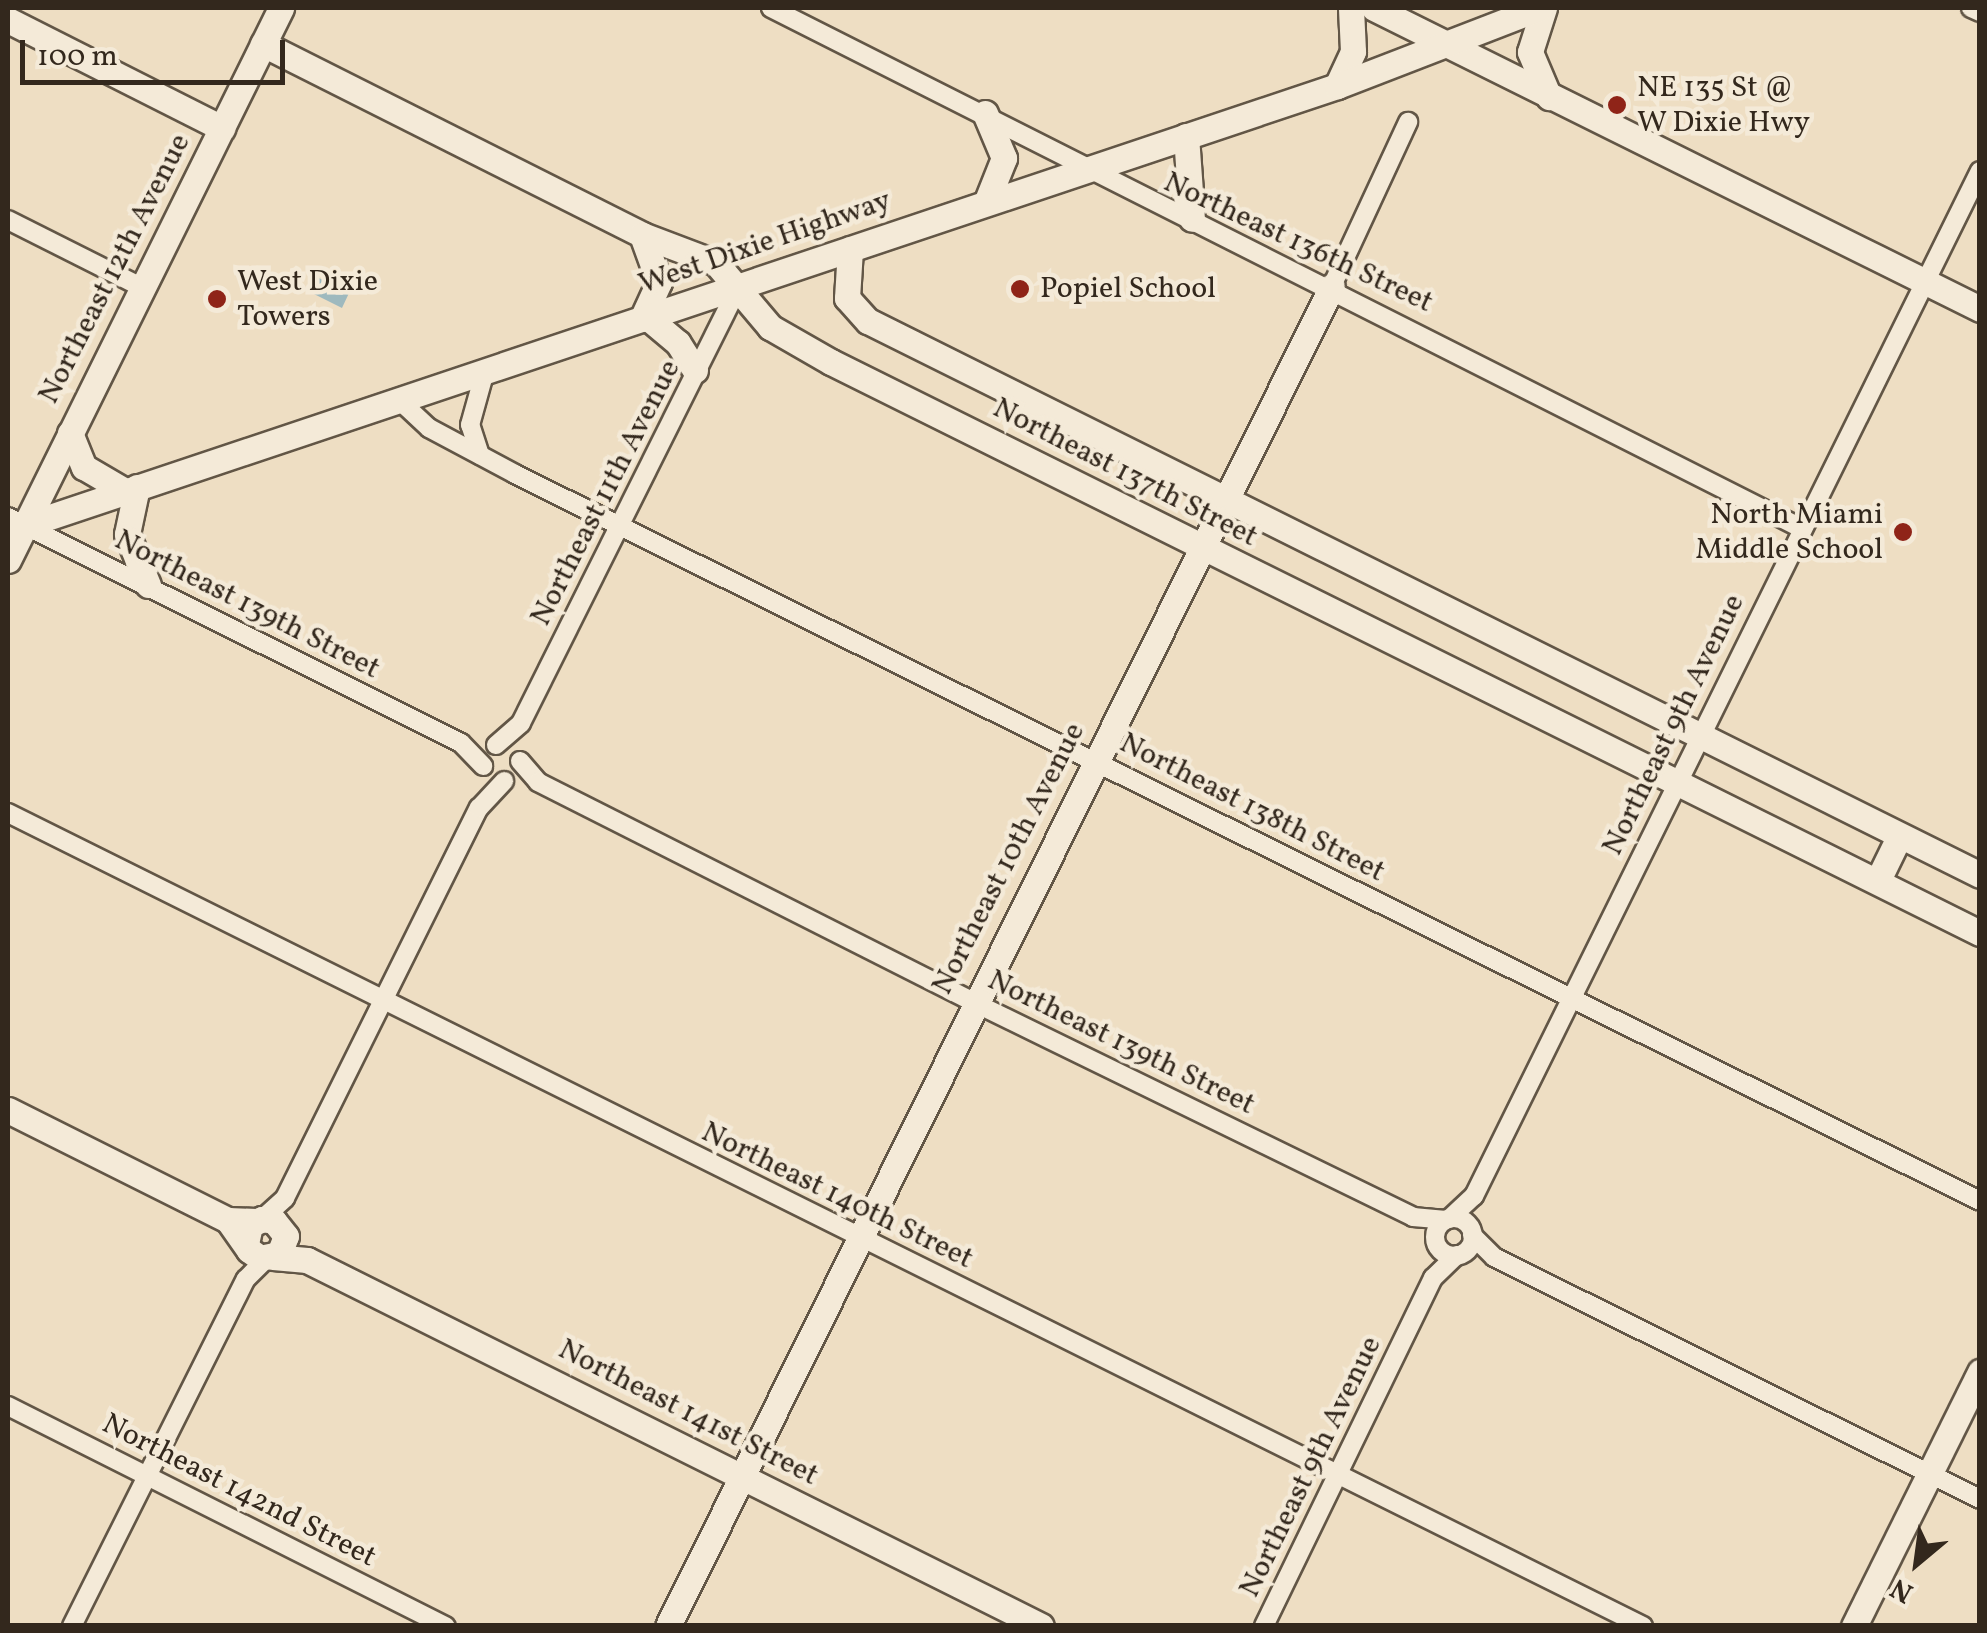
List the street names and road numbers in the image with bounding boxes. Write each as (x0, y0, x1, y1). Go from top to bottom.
street label: Northeast 12th Avenue (31, 128, 199, 410)
street label: Northeast 136th Street (1158, 165, 1438, 321)
street label: West Dixie Highway (634, 183, 896, 303)
street label: Northeast 11th Avenue (523, 354, 689, 632)
street label: Northeast 137th Street (987, 391, 1263, 555)
street label: Northeast 139th Street (108, 523, 386, 687)
street label: Northeast 9th Avenue (1595, 589, 1753, 861)
street label: Northeast 10th Avenue (925, 717, 1093, 1001)
street label: Northeast 138th Street (1113, 725, 1391, 891)
street label: Northeast 139th Street (982, 963, 1260, 1123)
street label: Northeast 140th Street (695, 1115, 979, 1277)
street label: Northeast 9th Avenue (1232, 1331, 1390, 1603)
street label: Northeast 141st Street (552, 1332, 824, 1494)
street label: Northeast 142nd Street (96, 1406, 382, 1576)

